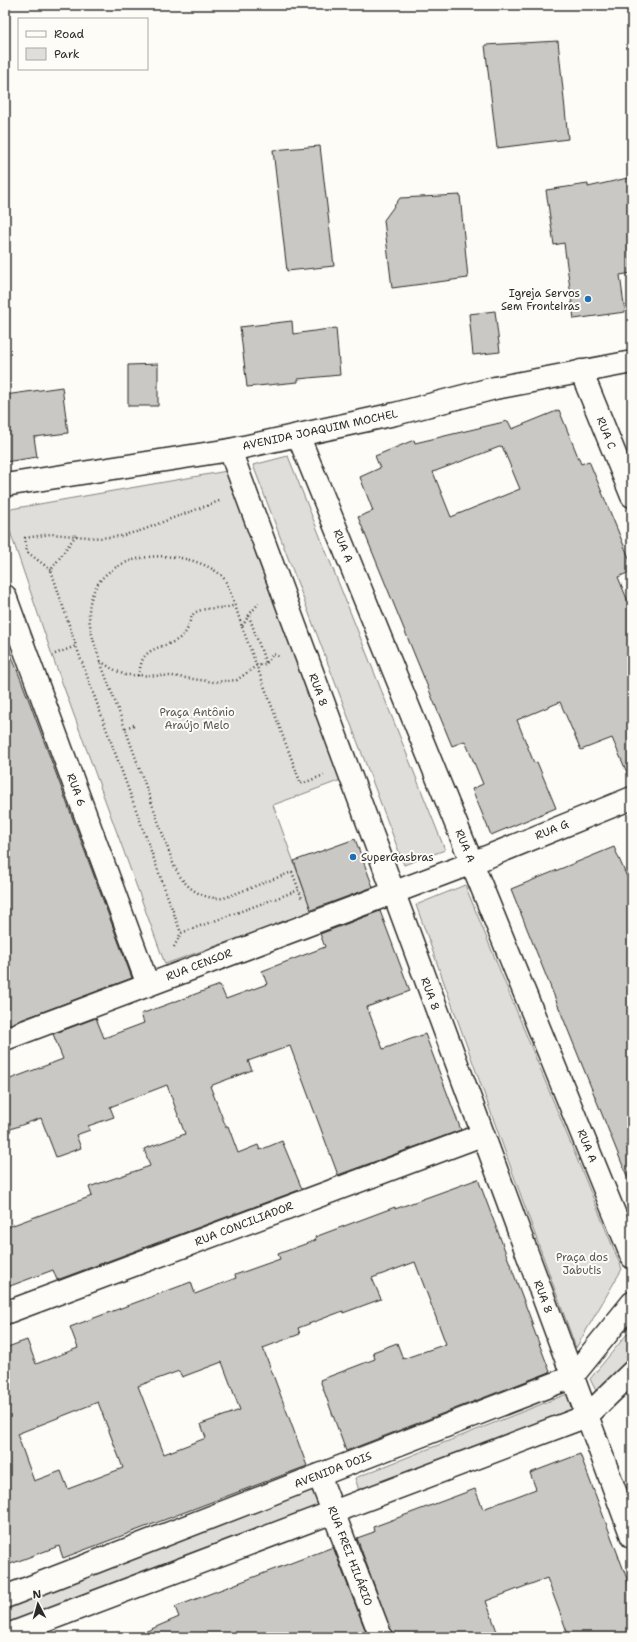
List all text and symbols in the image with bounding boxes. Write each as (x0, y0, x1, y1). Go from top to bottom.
legend (18, 18, 148, 70)
text: Road (54, 26, 85, 42)
text: Park (54, 46, 80, 62)
place label: Igreja Servos Sem Fronteiras (501, 286, 580, 314)
marker: Igreja Servos Sem Fronteiras (583, 294, 593, 304)
street label: AVENIDA JOAQUIM MOCHEL (241, 406, 399, 454)
street label: RUA C (593, 415, 619, 452)
street label: RUA A (330, 527, 356, 565)
street label: RUA 8 (305, 671, 331, 709)
park label: Praça Antônio Araújo Melo (159, 705, 235, 733)
street label: RUA 6 (63, 771, 89, 809)
street label: RUA G (533, 816, 572, 844)
street label: RUA A (452, 827, 478, 865)
place label: SuperGasbras (361, 850, 434, 865)
marker: SuperGasbras (348, 852, 358, 862)
street label: RUA CENSOR (164, 945, 235, 984)
street label: RUA 8 (417, 975, 443, 1013)
street label: RUA A (574, 1127, 600, 1165)
street label: RUA CONCILIADOR (193, 1198, 296, 1250)
park label: Praça dos Jabutis (556, 1250, 608, 1278)
street label: RUA 8 (530, 1278, 556, 1316)
street label: AVENIDA DOIS (292, 1448, 374, 1492)
street label: RUA FREI HILÁRIO (324, 1504, 377, 1608)
north arrow (18, 1584, 58, 1624)
text: N (32, 1587, 42, 1602)

